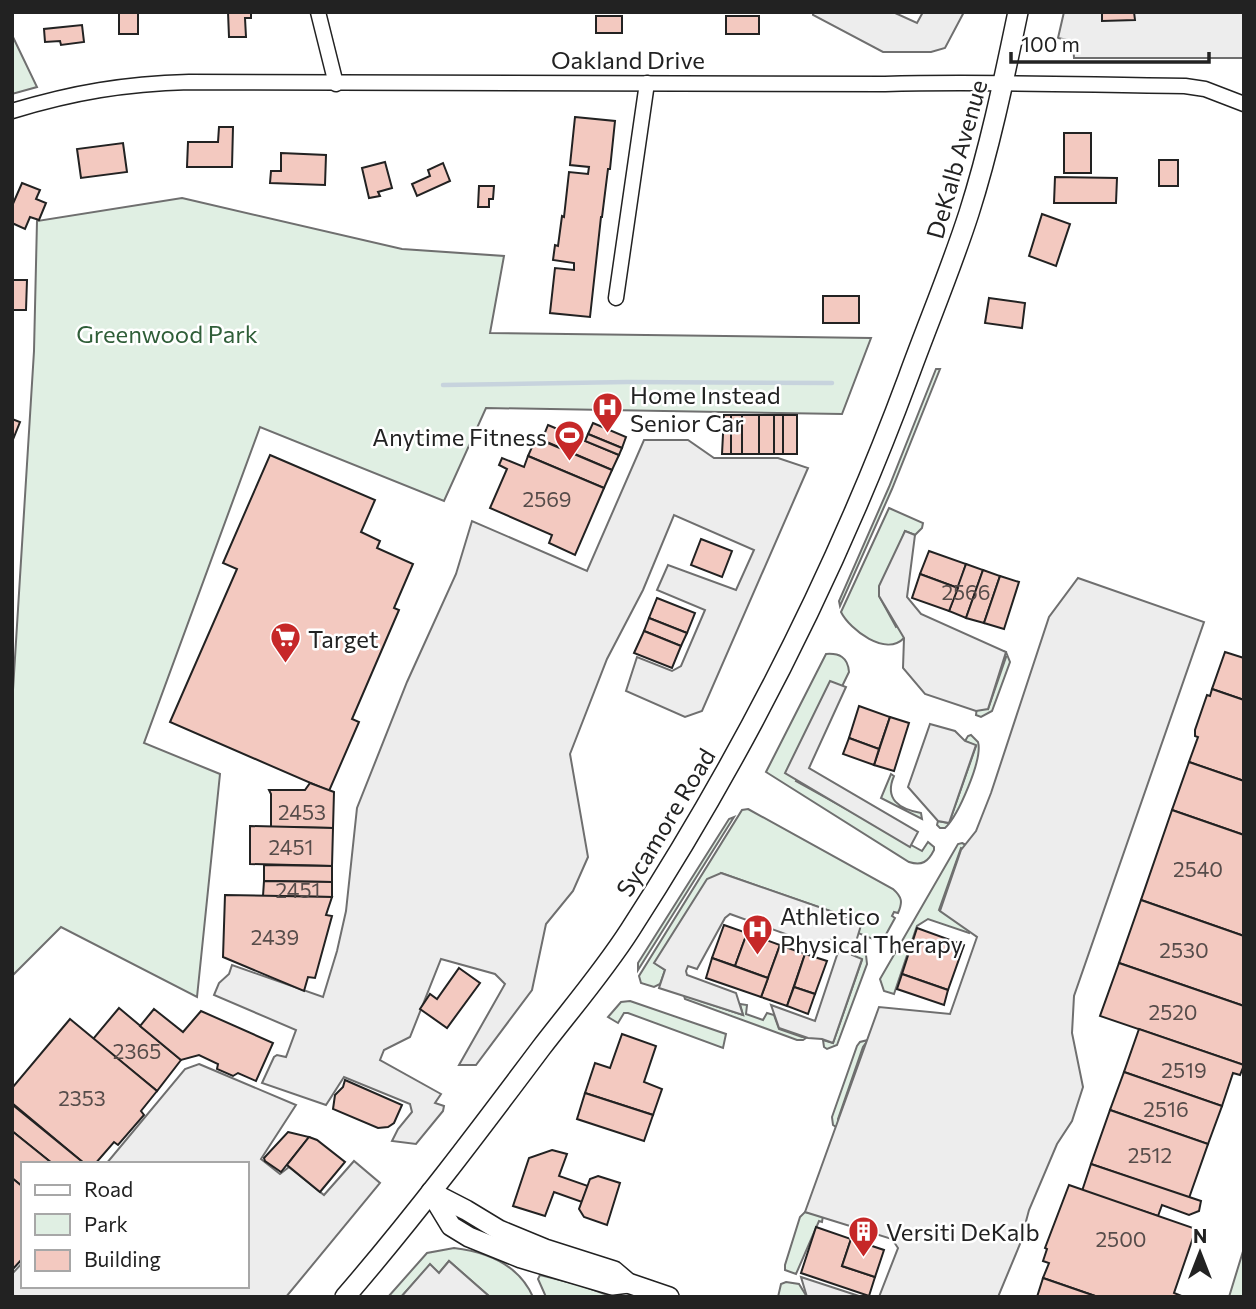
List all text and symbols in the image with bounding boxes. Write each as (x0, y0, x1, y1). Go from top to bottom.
scale bar (1011, 21, 1209, 65)
text: 100 m (1021, 31, 1080, 56)
street label: Oakland Drive (551, 45, 705, 74)
street label: DeKalb Avenue (919, 76, 993, 242)
park label: Greenwood Park (76, 319, 258, 348)
place label: Home Instead Senior Car (630, 380, 781, 437)
hospital icon: Home Instead Senior Car (590, 391, 624, 435)
sports icon: Anytime Fitness (553, 419, 587, 463)
place label: Anytime Fitness (372, 422, 547, 451)
house number: 2569 (523, 486, 571, 511)
house number: 2566 (941, 579, 991, 604)
supermarket icon: Target (268, 621, 302, 665)
place label: Target (308, 624, 379, 653)
street label: Sycamore Road (609, 743, 721, 901)
house number: 2453 (278, 799, 326, 824)
house number: 2451 (269, 834, 313, 859)
house number: 2540 (1173, 856, 1223, 881)
house number: 2451 (276, 877, 320, 902)
place label: Athletico Physical Therapy (780, 901, 963, 958)
hospital icon: Athletico Physical Therapy (740, 912, 774, 956)
house number: 2439 (251, 924, 299, 949)
house number: 2530 (1159, 937, 1209, 962)
house number: 2520 (1149, 999, 1198, 1024)
house number: 2365 (113, 1038, 161, 1063)
house number: 2519 (1161, 1057, 1207, 1082)
house number: 2353 (58, 1085, 106, 1110)
house number: 2516 (1143, 1096, 1189, 1121)
house number: 2512 (1128, 1142, 1172, 1167)
legend (21, 1162, 248, 1288)
text: Road (84, 1176, 133, 1201)
text: Park (84, 1211, 128, 1236)
building icon: Versiti DeKalb (846, 1214, 880, 1258)
place label: Versiti DeKalb (886, 1217, 1040, 1246)
north arrow (1165, 1218, 1235, 1288)
text: N (1193, 1224, 1207, 1247)
house number: 2500 (1095, 1226, 1147, 1251)
text: Building (84, 1246, 161, 1271)

